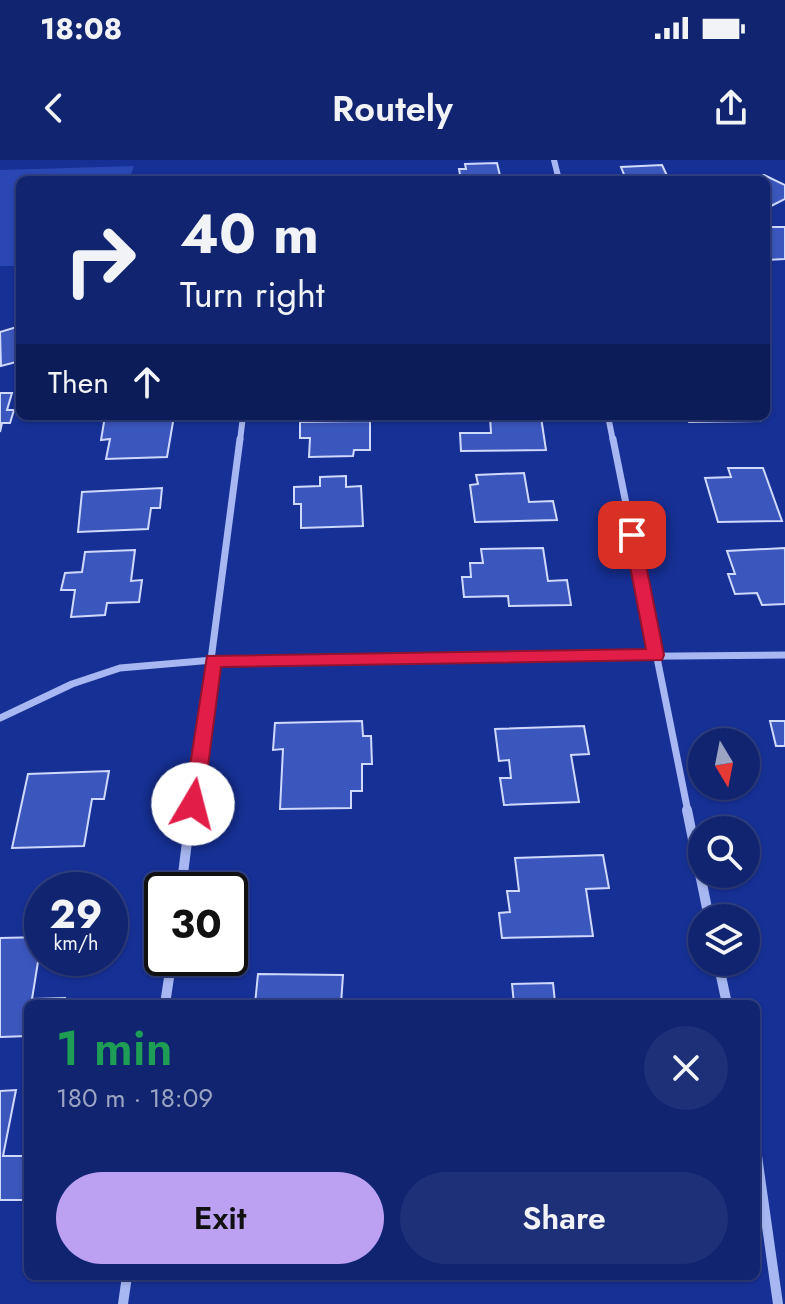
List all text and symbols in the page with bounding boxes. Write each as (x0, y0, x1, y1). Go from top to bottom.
text: 18:08 (40, 7, 122, 50)
text: Routely (332, 82, 453, 134)
icon: back (32, 86, 76, 130)
icon: share (709, 86, 753, 130)
text: 40 m (180, 193, 319, 274)
icon: right (48, 208, 152, 312)
text: Turn right (180, 268, 325, 320)
icon: ahead (125, 360, 169, 404)
text: Then (48, 361, 109, 404)
pin (598, 501, 666, 569)
icon: arrive (610, 513, 654, 557)
north arrow (688, 728, 760, 800)
map controls (688, 728, 760, 976)
position arrow (151, 762, 235, 846)
button: search (688, 816, 760, 888)
speed limit sign: 30 (144, 872, 248, 976)
text: 29 (50, 885, 103, 943)
button: layers (688, 904, 760, 976)
text: km/h (53, 929, 99, 958)
text: 1 min (56, 1014, 173, 1083)
button: close (644, 1026, 728, 1110)
text: 180 m · 18:09 (56, 1079, 213, 1117)
button: Exit (56, 1172, 384, 1264)
button: Share (400, 1172, 728, 1264)

